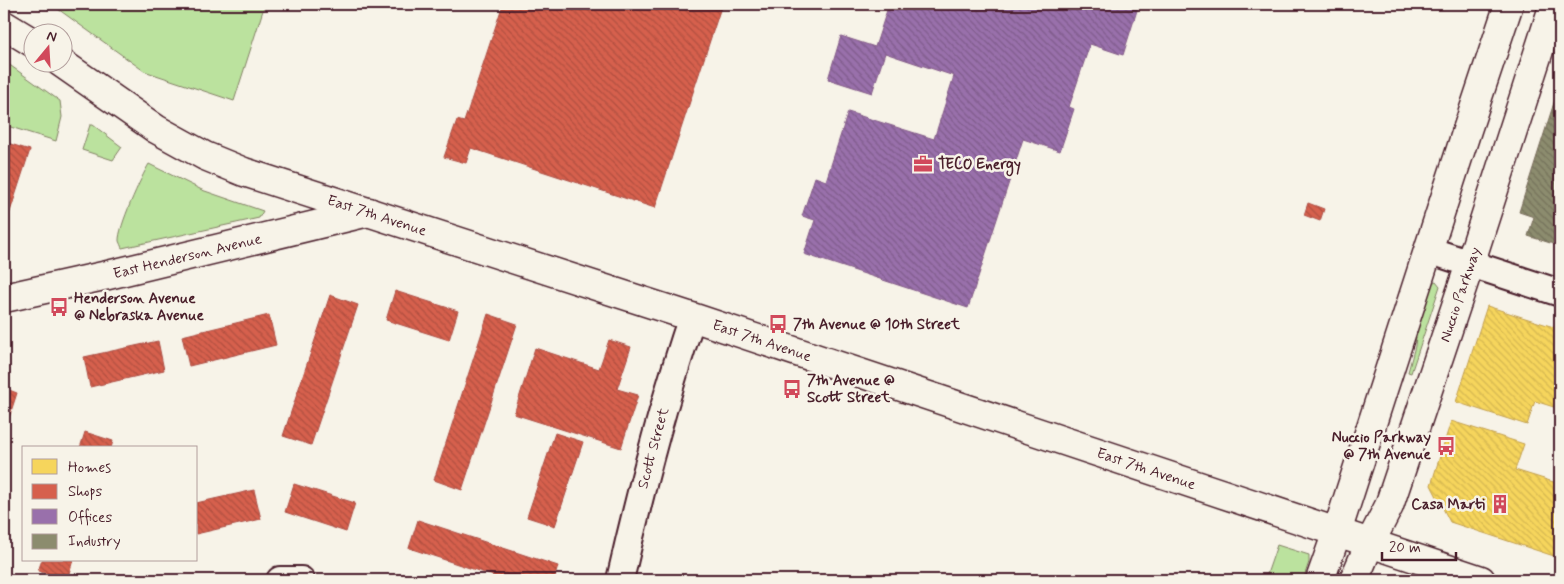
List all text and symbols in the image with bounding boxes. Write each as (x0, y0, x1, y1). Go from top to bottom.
north arrow (22, 22, 72, 72)
text: N (44, 27, 59, 47)
office icon: TECO Energy (912, 153, 934, 175)
place label: TECO Energy (938, 155, 1021, 177)
street label: East 7th Avenue (324, 191, 429, 241)
street label: East Henderson Avenue (111, 229, 264, 284)
street label: Nuccio Parkway (1436, 244, 1486, 345)
place label: Henderson Avenue @ Nebraska Avenue (74, 289, 204, 326)
bus stop icon: Henderson Avenue @ Nebraska Avenue (48, 296, 70, 318)
bus stop icon: 7th Avenue @ 10th Street (767, 313, 789, 335)
street label: East 7th Avenue (710, 315, 814, 367)
place label: 7th Avenue @ 10th Street (793, 315, 961, 335)
place label: 7th Avenue @ Scott Street (807, 371, 895, 408)
bus stop icon: 7th Avenue @ Scott Street (781, 378, 803, 400)
street label: Scott Street (633, 405, 674, 491)
place label: Nuccio Parkway @ 7th Avenue (1332, 428, 1432, 465)
bus stop icon: Nuccio Parkway @ 7th Avenue (1435, 435, 1457, 457)
street label: East 7th Avenue (1094, 444, 1198, 495)
legend (22, 446, 198, 562)
text: Homes (68, 458, 111, 478)
text: Shops (68, 482, 103, 502)
building icon: Casa Marti (1489, 493, 1511, 515)
place label: Casa Marti (1411, 495, 1485, 515)
text: Offices (68, 508, 112, 528)
scale bar (1382, 529, 1455, 561)
text: Industry (68, 532, 121, 552)
text: 20 m (1389, 538, 1421, 558)

